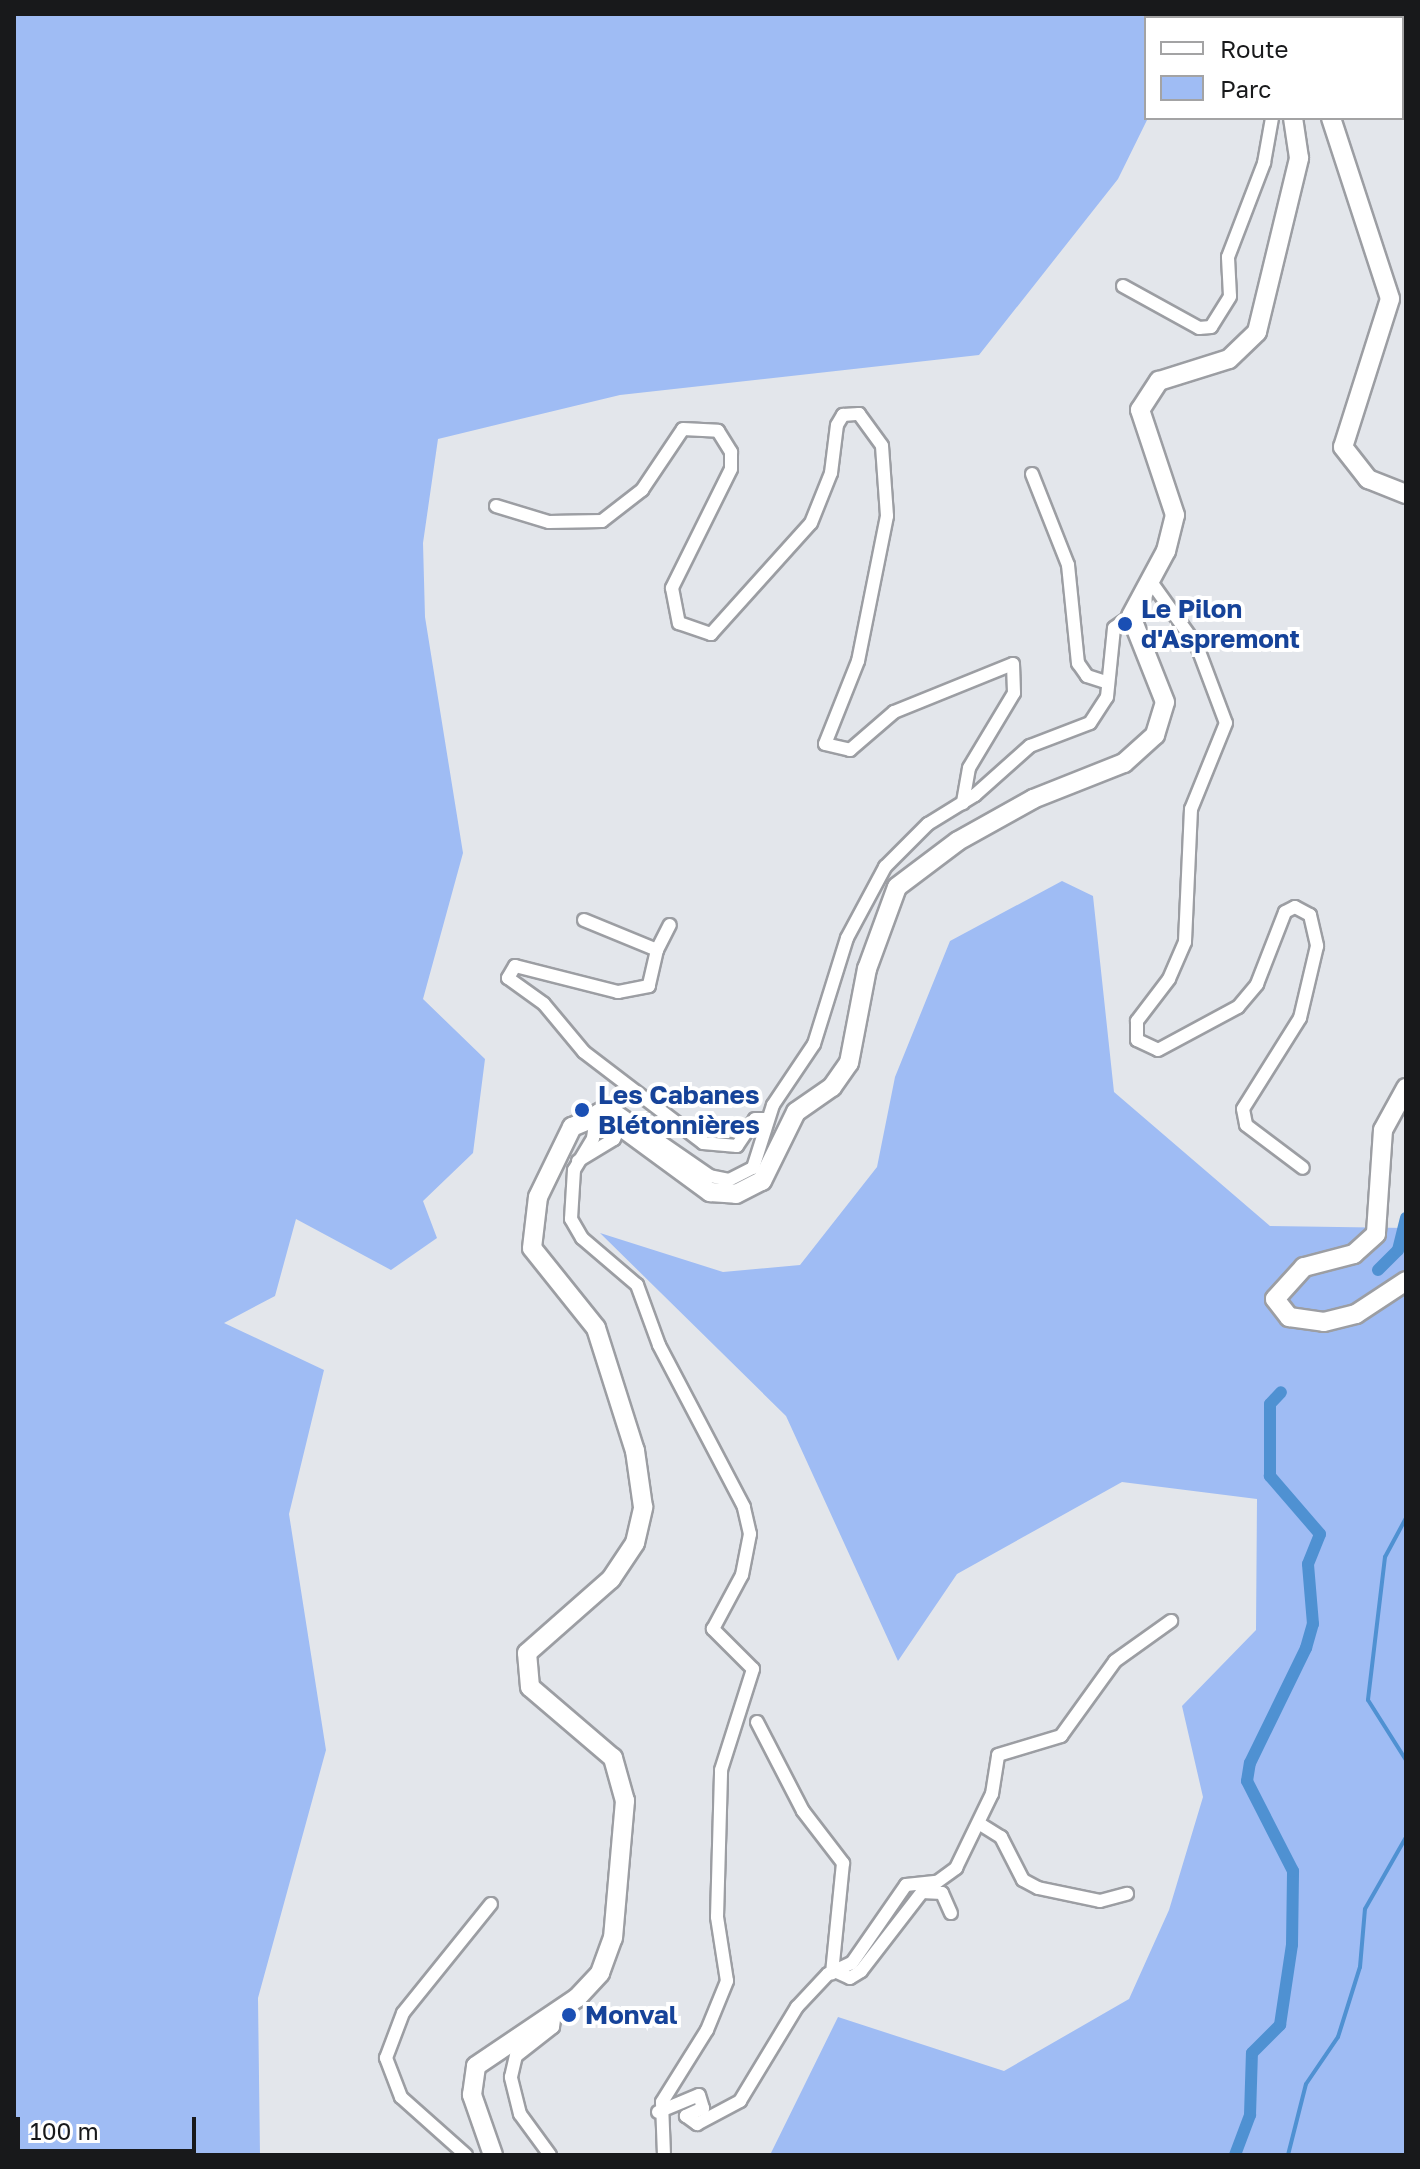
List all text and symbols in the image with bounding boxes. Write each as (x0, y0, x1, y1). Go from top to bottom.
legend (1144, 16, 1404, 120)
text: Route (1220, 34, 1289, 63)
text: Parc (1220, 74, 1271, 103)
place label: Le Pilon d'Aspremont (1141, 593, 1300, 654)
marker: Le Pilon d'Aspremont (1116, 615, 1134, 633)
place label: Les Cabanes Blétonnières (598, 1079, 760, 1140)
marker: Les Cabanes Blétonnières (573, 1101, 591, 1119)
place label: Monval (585, 1999, 678, 2031)
marker: Monval (560, 2006, 578, 2024)
scale bar (20, 2101, 200, 2151)
text: 100 m (30, 2116, 99, 2145)

